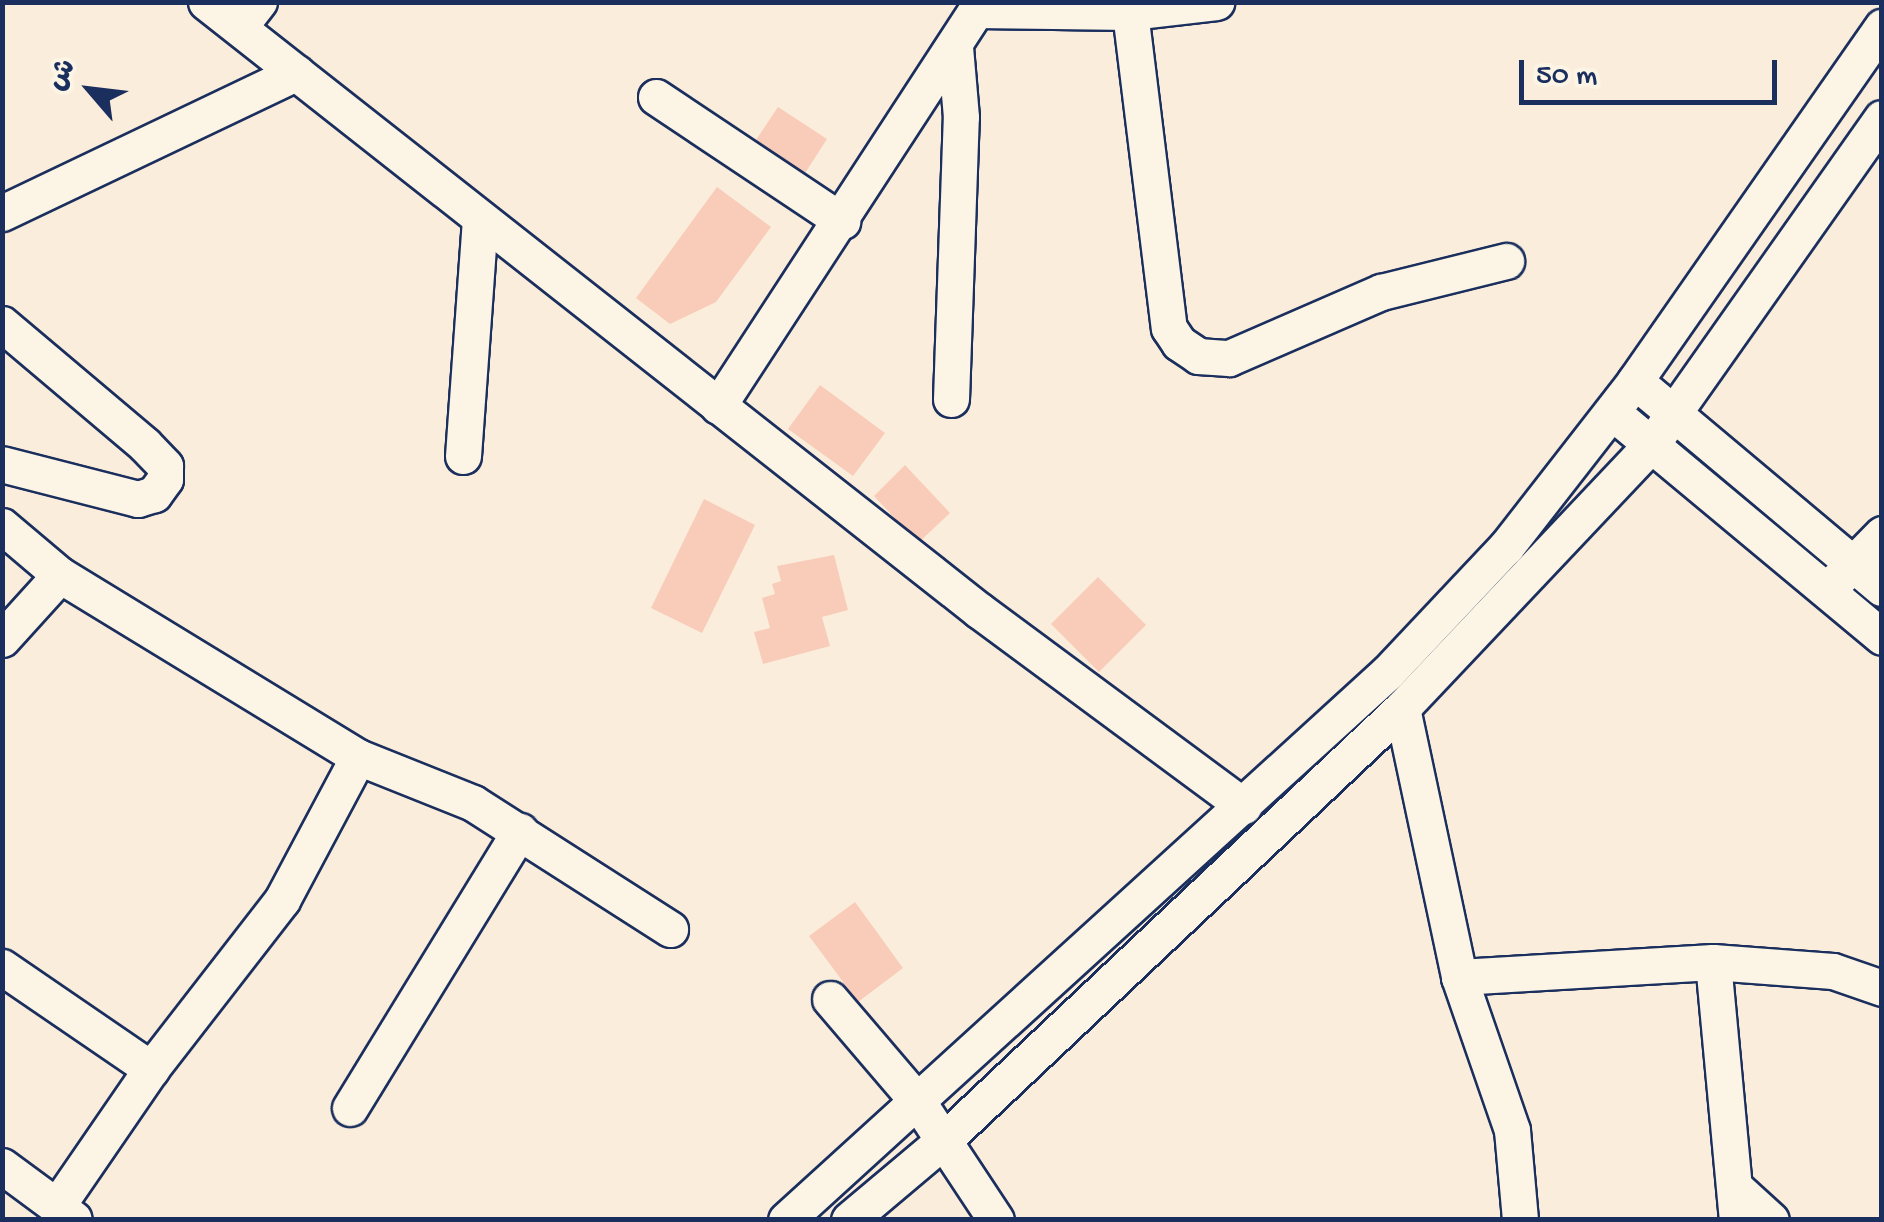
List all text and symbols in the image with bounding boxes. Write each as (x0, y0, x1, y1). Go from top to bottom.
north arrow (40, 40, 140, 140)
scale bar (1524, 40, 1782, 102)
text: ش (41, 54, 85, 97)
text: 50 m (1536, 60, 1597, 95)

